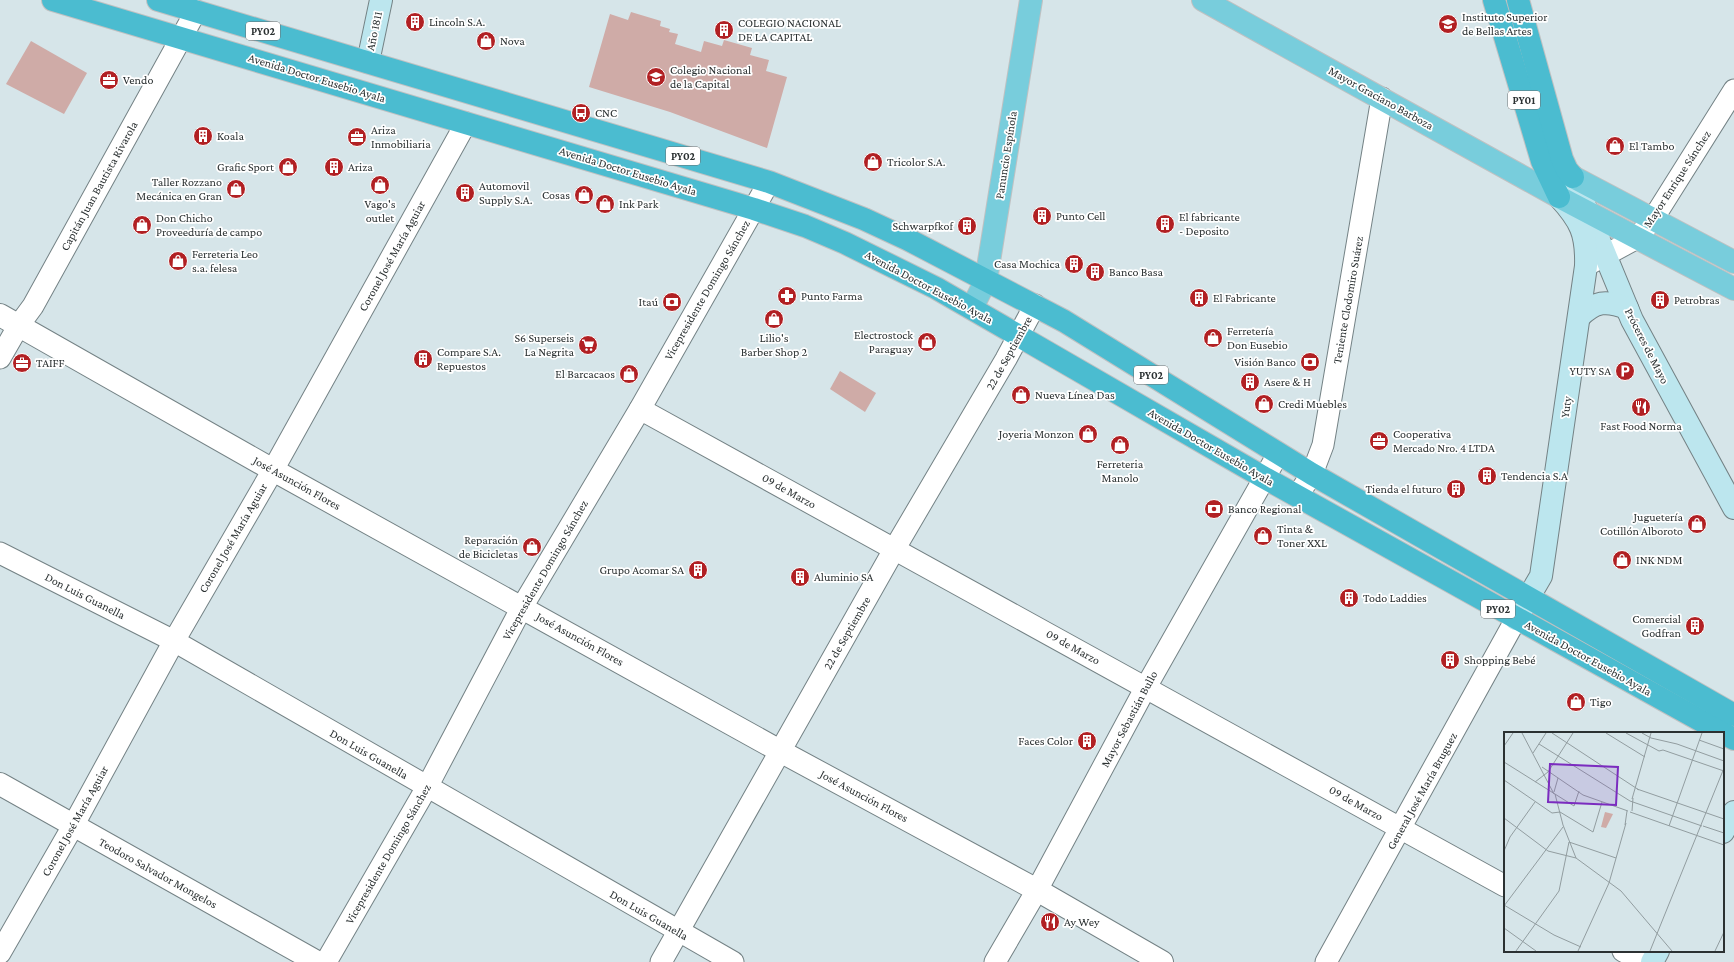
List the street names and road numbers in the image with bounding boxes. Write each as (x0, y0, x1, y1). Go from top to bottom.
street label: Año 1811 (363, 10, 385, 52)
road number: PY02 (246, 22, 280, 40)
street label: Avenida Doctor Eusebio Ayala (247, 50, 388, 106)
street label: Mayor Graciano Barboza (1326, 63, 1436, 133)
road number: PY01 (1508, 91, 1540, 109)
street label: Panuncio Espínola (992, 110, 1020, 200)
street label: Capitán Juan Bautista Rivarola (58, 118, 141, 253)
street label: Mayor Enrique Sánchez (1640, 128, 1714, 230)
street label: Avenida Doctor Eusebio Ayala (558, 143, 699, 199)
road number: PY02 (666, 147, 700, 165)
street label: Coronel José María Aguiar (356, 198, 429, 314)
street label: Vicepresidente Domingo Sánchez (661, 218, 753, 362)
street label: Teniente Clodomiro Suárez (1330, 235, 1366, 365)
street label: Avenida Doctor Eusebio Ayala (863, 247, 996, 327)
street label: Próceres de Mayo (1622, 306, 1672, 386)
street label: 22 de Septiembre (983, 314, 1035, 392)
road number: PY02 (1134, 366, 1168, 384)
street label: Yuty (1558, 395, 1575, 419)
street label: Avenida Doctor Eusebio Ayala (1146, 405, 1277, 489)
street label: José Asunción Flores (250, 453, 343, 513)
street label: 09 de Marzo (759, 470, 819, 512)
street label: Coronel José María Aguiar (196, 480, 271, 595)
street label: Vicepresidente Domingo Sánchez (499, 498, 591, 642)
street label: Don Luis Guanella (43, 570, 128, 622)
street label: 22 de Septiembre (820, 594, 874, 672)
road number: PY02 (1481, 600, 1515, 618)
street label: José Asunción Flores (533, 609, 626, 669)
street label: Avenida Doctor Eusebio Ayala (1522, 617, 1654, 699)
street label: 09 de Marzo (1043, 626, 1103, 668)
street label: Mayor Sebastián Bullo (1098, 668, 1160, 770)
street label: Don Luis Guanella (327, 726, 411, 782)
street label: General José María Bruguez (1384, 730, 1460, 852)
street label: Coronel José María Aguiar (39, 763, 112, 879)
street label: José Asunción Flores (817, 766, 911, 825)
street label: Vicepresidente Domingo Sánchez (342, 782, 434, 926)
street label: 09 de Marzo (1326, 782, 1386, 824)
street label: Teodoro Salvador Mongelos (96, 835, 220, 912)
street label: Don Luis Guanella (607, 887, 691, 943)

